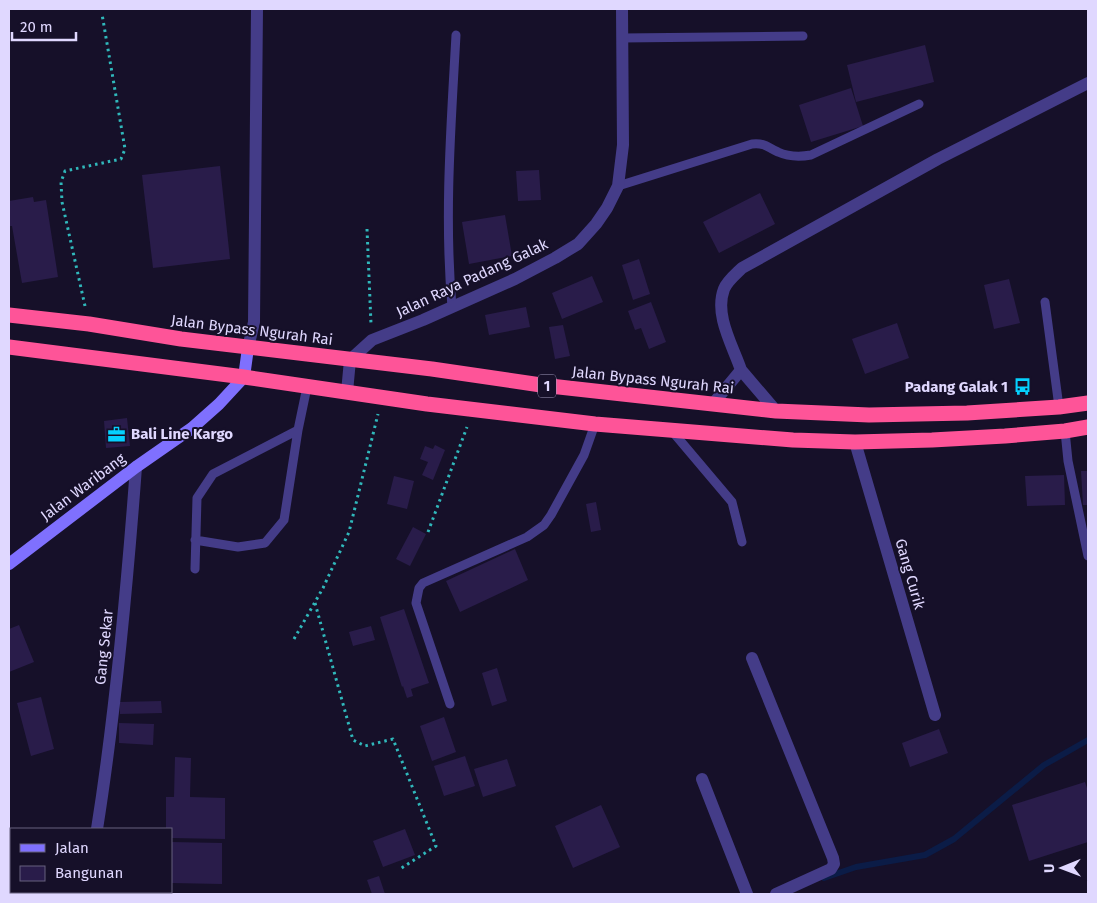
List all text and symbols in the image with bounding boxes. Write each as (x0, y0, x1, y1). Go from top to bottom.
scale bar (12, 10, 76, 42)
text: 20 m (20, 18, 53, 36)
street label: Jalan Raya Padang Galak (393, 235, 551, 321)
street label: Jalan Bypass Ngurah Rai (170, 311, 334, 349)
street label: Jalan Bypass Ngurah Rai (571, 363, 735, 397)
road number: 1 (538, 374, 556, 398)
bus stop icon: Padang Galak 1 (1012, 377, 1032, 397)
place label: Padang Galak 1 (905, 378, 1008, 396)
office icon: Bali Line Kargo (107, 424, 127, 444)
place label: Bali Line Kargo (131, 425, 233, 443)
street label: Jalan Waribang (37, 449, 129, 525)
street label: Gang Curik (891, 537, 929, 612)
street label: Gang Sekar (91, 608, 117, 686)
legend (10, 828, 172, 893)
text: Jalan (55, 839, 89, 857)
north arrow (1037, 843, 1087, 893)
text: Bangunan (55, 864, 123, 882)
text: U (1041, 864, 1058, 873)

